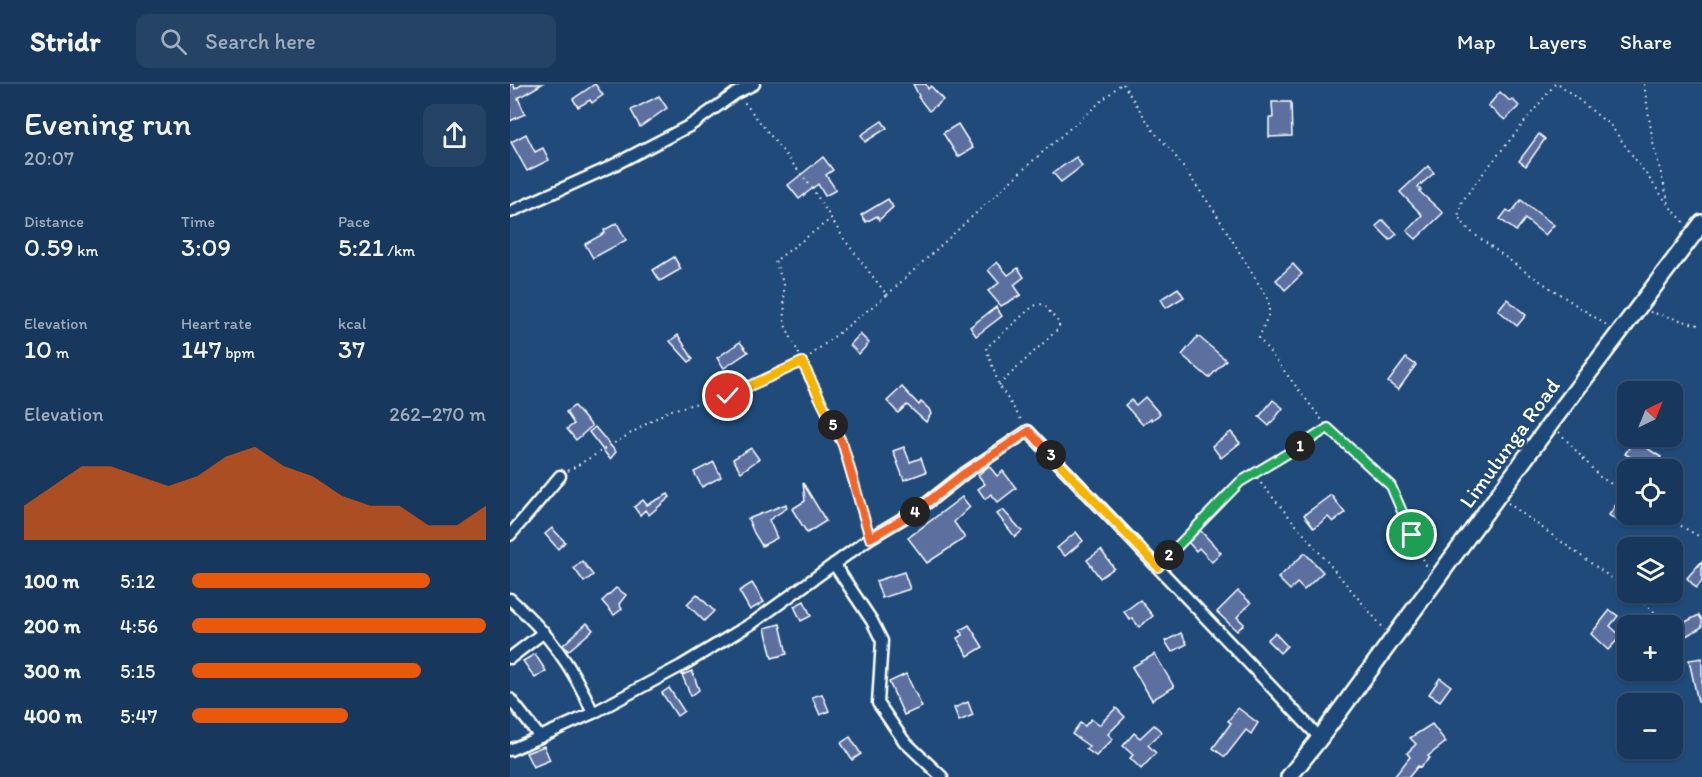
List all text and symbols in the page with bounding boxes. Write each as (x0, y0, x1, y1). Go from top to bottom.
search box (136, 14, 556, 68)
text: Stridr (30, 24, 100, 58)
icon: search (157, 25, 190, 58)
text: Search here (205, 28, 316, 55)
text: Map (1457, 29, 1496, 54)
text: Layers (1529, 29, 1587, 54)
text: Share (1620, 29, 1672, 54)
text: Evening run (24, 104, 191, 143)
button: share (423, 104, 486, 167)
text: 20:07 (24, 146, 74, 170)
text: Distance (24, 212, 84, 231)
text: Time (181, 212, 215, 231)
text: Pace (338, 212, 370, 231)
text: 0.59 (24, 231, 74, 263)
text: 3:09 (181, 231, 231, 263)
text: 5:21 (338, 231, 384, 263)
text: km (74, 241, 98, 260)
text: /km (384, 241, 415, 260)
text: Elevation (24, 314, 88, 333)
text: Heart rate (181, 314, 252, 333)
text: kcal (338, 314, 366, 333)
text: 10 (24, 333, 52, 365)
text: 147 (181, 333, 222, 365)
text: 37 (338, 333, 365, 365)
text: m (52, 343, 69, 362)
text: bpm (222, 343, 255, 362)
pin (702, 370, 753, 421)
street label: Limulunga Road (1453, 373, 1566, 513)
icon: check (711, 379, 744, 412)
north arrow (1617, 381, 1683, 447)
map controls (1617, 381, 1683, 759)
text: Elevation (24, 402, 103, 426)
text: 262–270 m (389, 402, 486, 426)
pin: 5 (818, 410, 848, 440)
text: 5 (829, 415, 837, 434)
pin: 1 (1285, 431, 1315, 461)
text: 1 (1296, 436, 1304, 455)
pin: 3 (1036, 440, 1066, 470)
text: 3 (1047, 445, 1055, 464)
button: locate (1617, 459, 1683, 525)
pin: 4 (900, 497, 930, 527)
text: 4 (910, 502, 920, 521)
pin (1386, 509, 1437, 560)
icon: arrive (1395, 518, 1428, 551)
button: layers (1617, 537, 1683, 603)
pin: 2 (1154, 540, 1184, 570)
text: 2 (1165, 545, 1173, 564)
text: 100 m (24, 569, 79, 593)
text: 5:12 (120, 569, 155, 593)
text: 200 m (24, 614, 80, 638)
text: 4:56 (120, 614, 158, 638)
button: + (1617, 615, 1683, 681)
text: 300 m (24, 659, 81, 683)
text: 5:15 (120, 659, 155, 683)
button: − (1617, 693, 1683, 759)
text: 400 m (24, 704, 82, 728)
text: 5:47 (120, 704, 157, 728)

